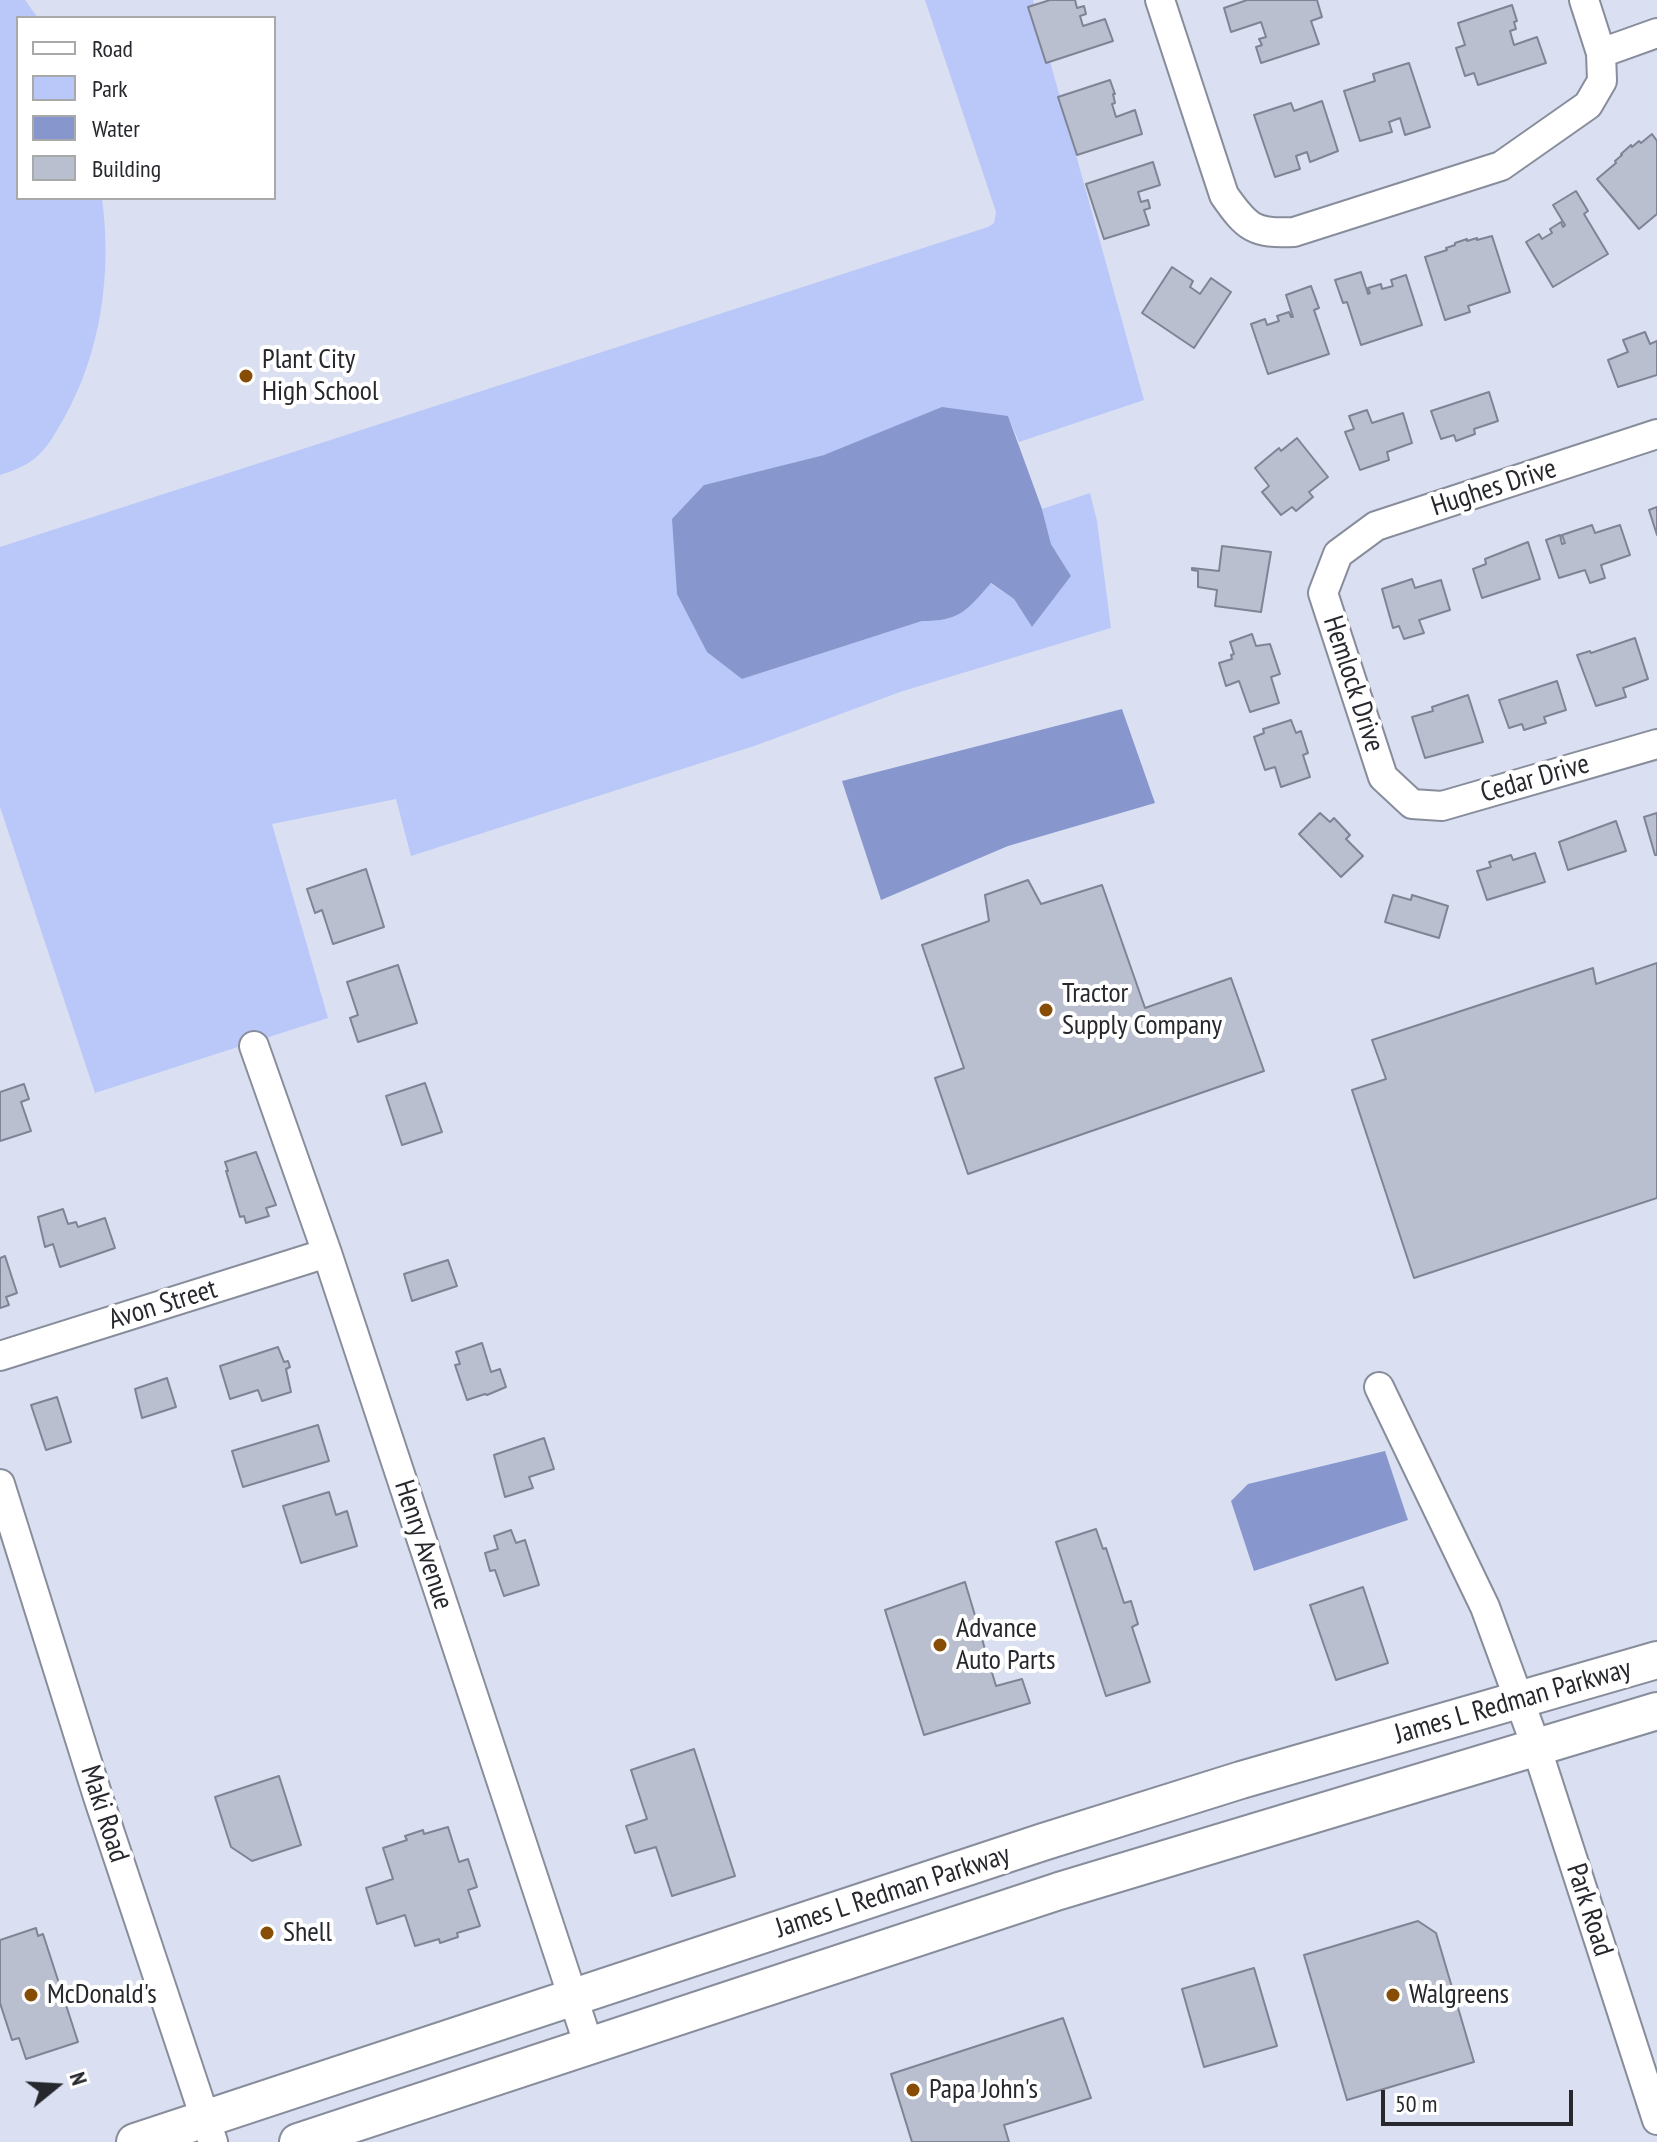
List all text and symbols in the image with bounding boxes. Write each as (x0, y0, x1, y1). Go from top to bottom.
legend (16, 16, 276, 200)
text: Road (92, 33, 133, 64)
text: Park (92, 73, 128, 104)
text: Water (92, 113, 140, 144)
text: Building (92, 153, 161, 184)
place label: Plant City High School (262, 343, 378, 409)
marker: Plant City High School (237, 367, 255, 385)
street label: Hughes Drive (1427, 452, 1561, 524)
street label: Hemlock Drive (1315, 612, 1391, 756)
street label: Cedar Drive (1477, 747, 1593, 811)
place label: Tractor Supply Company (1062, 977, 1222, 1043)
marker: Tractor Supply Company (1037, 1001, 1055, 1019)
street label: Avon Street (105, 1273, 221, 1337)
street label: Henry Avenue (386, 1476, 460, 1614)
place label: Advance Auto Parts (956, 1612, 1055, 1678)
marker: Advance Auto Parts (931, 1636, 949, 1654)
street label: James L Redman Parkway (1391, 1652, 1635, 1752)
street label: Maki Road (73, 1761, 135, 1867)
street label: James L Redman Parkway (772, 1838, 1014, 1946)
street label: Park Road (1558, 1859, 1620, 1961)
place label: Shell (283, 1916, 332, 1950)
marker: Shell (258, 1924, 276, 1942)
place label: McDonald's (47, 1978, 157, 2012)
place label: Walgreens (1409, 1978, 1509, 2012)
marker: McDonald's (22, 1986, 40, 2004)
marker: Walgreens (1384, 1986, 1402, 2004)
north arrow (16, 2046, 96, 2126)
text: N (64, 2069, 94, 2089)
place label: Papa John's (929, 2073, 1038, 2107)
scale bar (1385, 2074, 1577, 2124)
marker: Papa John's (904, 2081, 922, 2099)
text: 50 m (1395, 2088, 1437, 2119)

